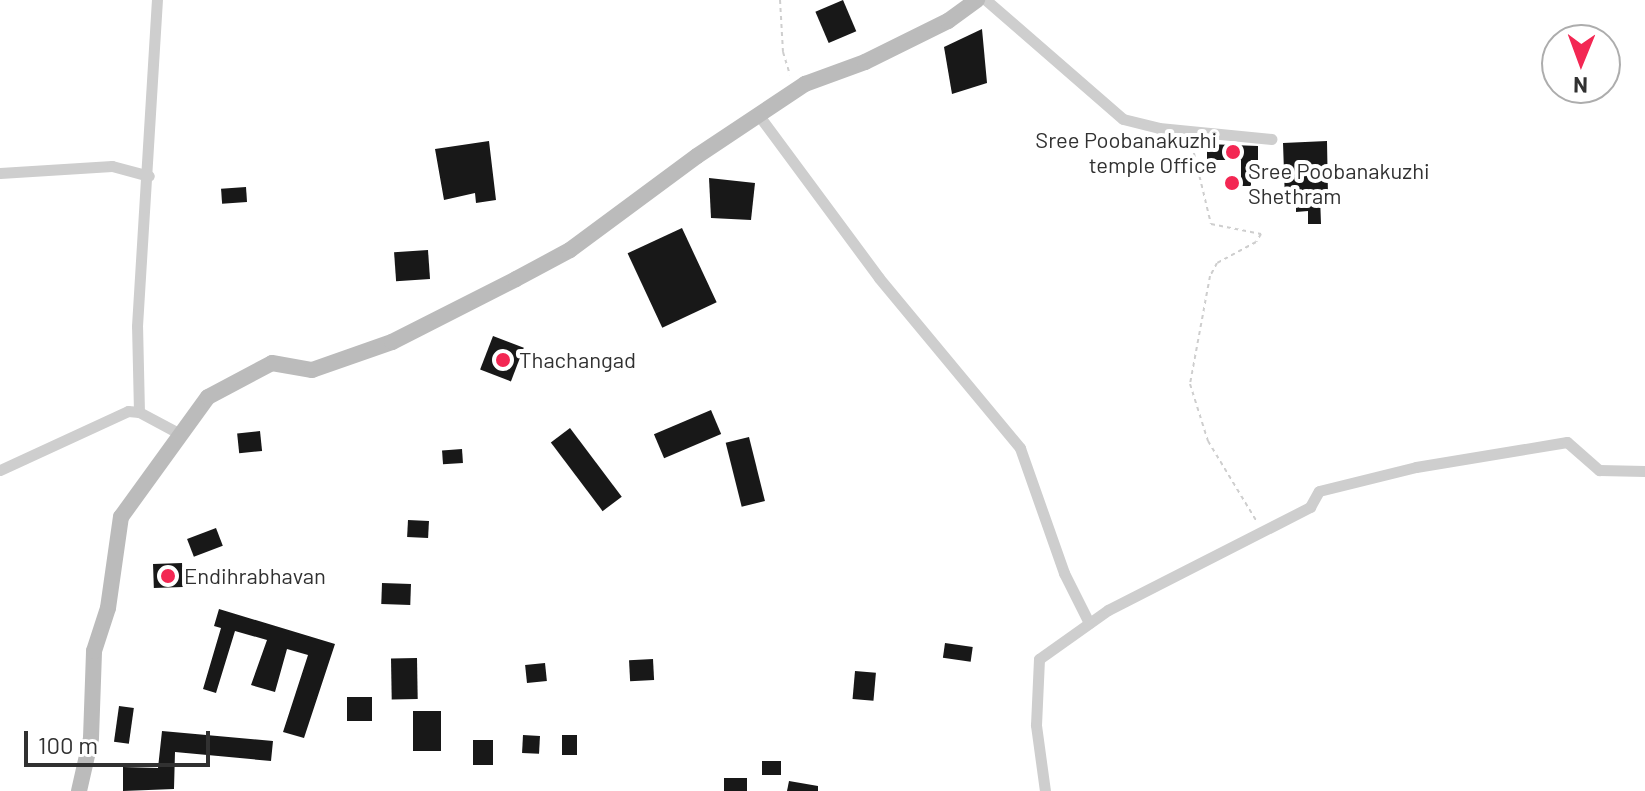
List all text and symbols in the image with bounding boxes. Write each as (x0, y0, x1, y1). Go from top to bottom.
north arrow (1541, 24, 1621, 104)
text: N (1573, 73, 1588, 99)
place label: Sree Poobanakuzhi temple Office (1035, 126, 1217, 178)
marker: Sree Poobanakuzhi temple Office (1224, 143, 1242, 161)
place label: Sree Poobanakuzhi Shethram (1248, 157, 1430, 208)
marker: Sree Poobanakuzhi Shethram (1223, 174, 1241, 192)
place label: Thachangad (519, 347, 636, 373)
marker: Thachangad (494, 351, 512, 369)
place label: Endihrabhavan (184, 563, 326, 589)
marker: Endihrabhavan (159, 567, 177, 585)
scale bar (28, 715, 214, 765)
text: 100 m (38, 730, 98, 759)

